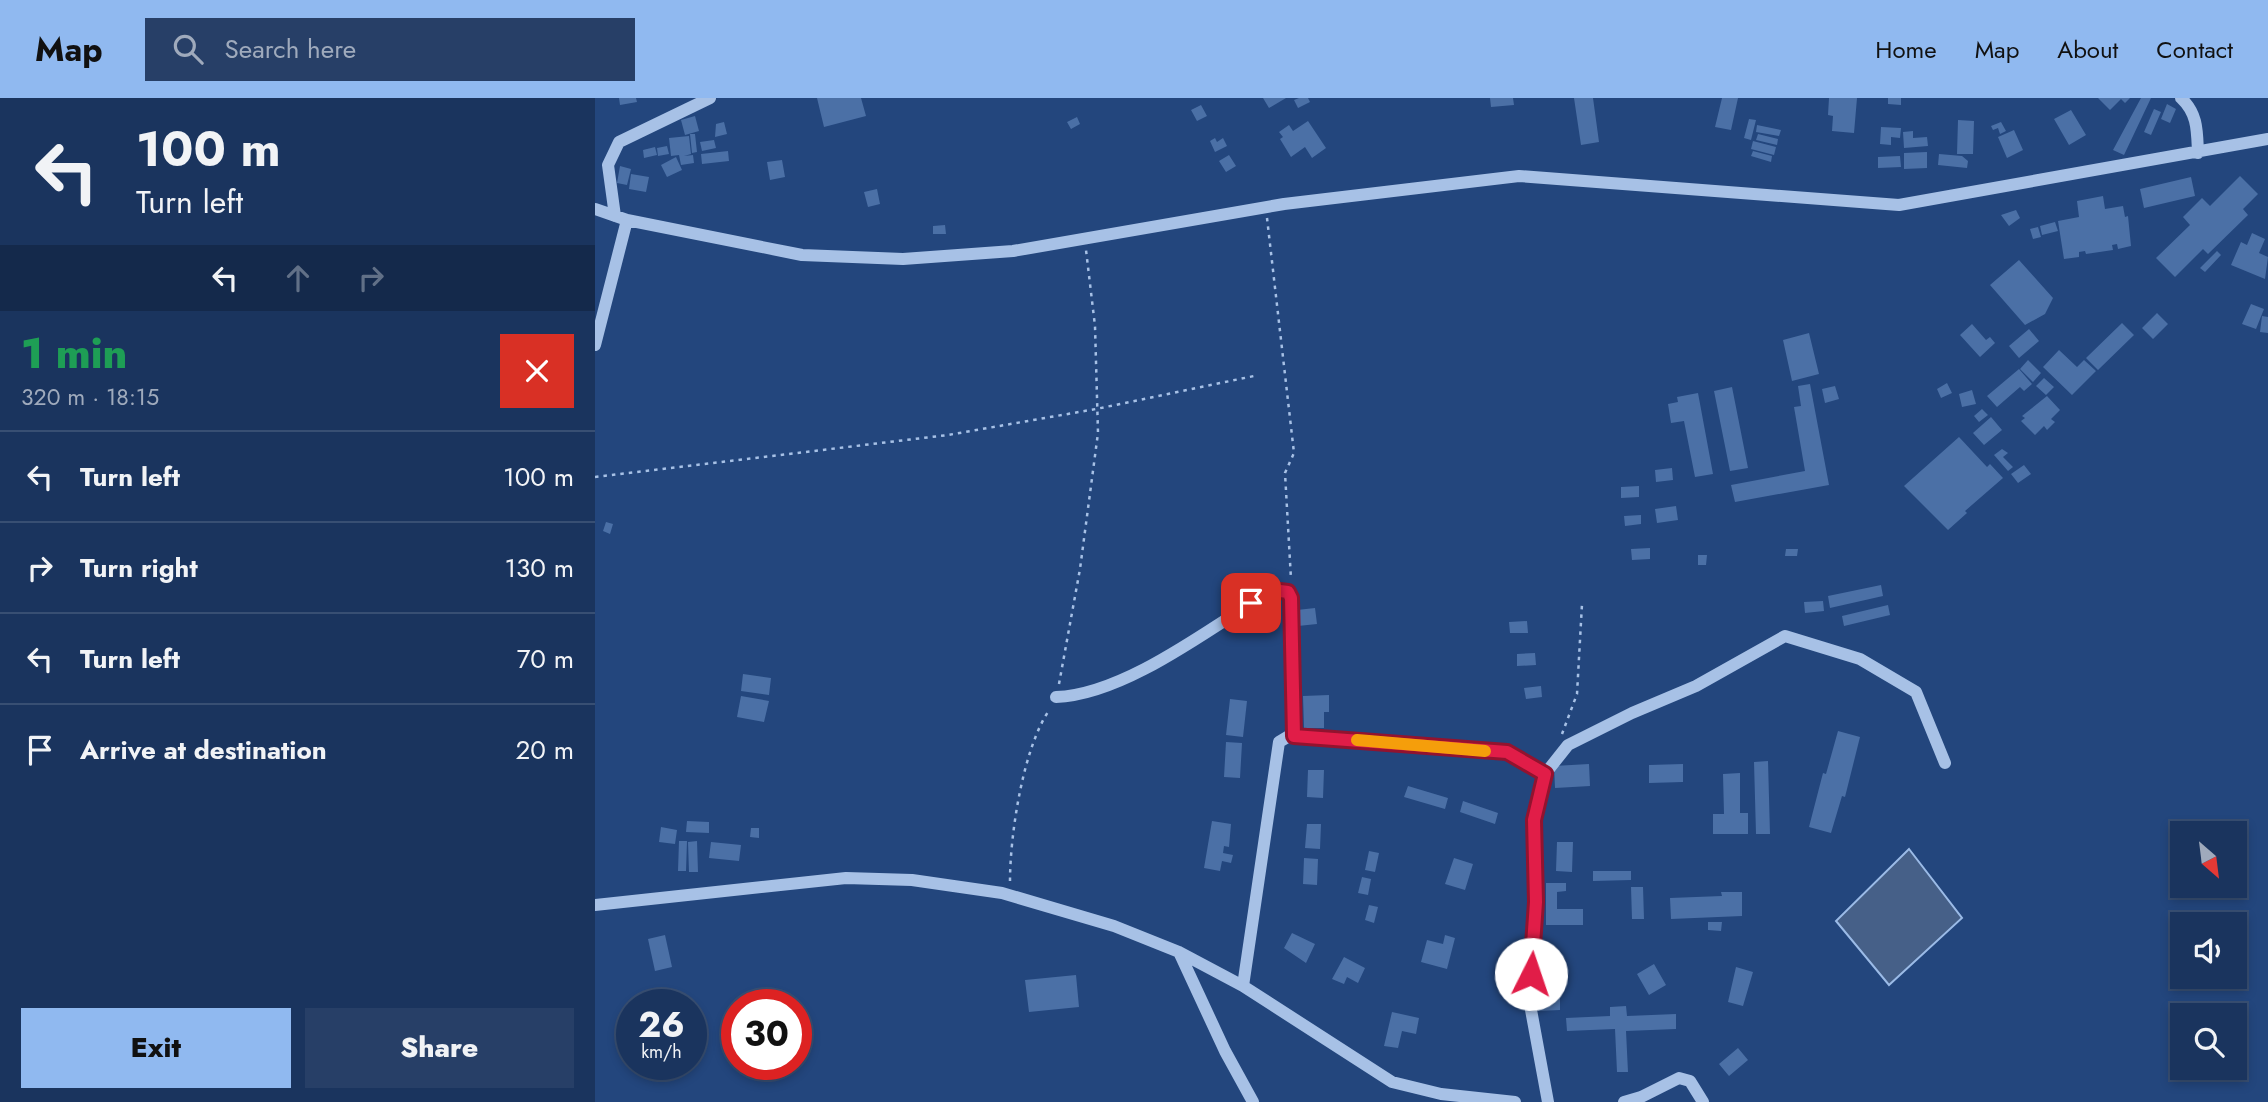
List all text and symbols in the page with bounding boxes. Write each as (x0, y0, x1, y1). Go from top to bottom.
search box (145, 18, 635, 81)
text: Map (35, 26, 103, 73)
icon: search (169, 30, 207, 68)
text: Search here (225, 30, 356, 68)
text: Home (1875, 32, 1937, 67)
text: Map (1975, 32, 2019, 67)
text: About (2057, 32, 2118, 67)
text: Contact (2156, 32, 2233, 67)
text: 100 m (136, 114, 281, 184)
icon: left (21, 126, 112, 217)
text: Turn left (136, 179, 243, 225)
icon: left (206, 259, 244, 297)
icon: ahead (279, 259, 317, 297)
icon: right (352, 259, 390, 297)
text: 1 min (21, 323, 127, 384)
button: close (500, 334, 574, 408)
text: 320 m · 18:15 (21, 380, 159, 414)
icon: left (21, 458, 59, 496)
text: Turn left (80, 458, 180, 496)
text: 100 m (503, 458, 574, 496)
icon: right (21, 549, 59, 587)
text: Turn right (80, 549, 198, 587)
text: 130 m (504, 549, 574, 587)
pin (1221, 573, 1281, 633)
icon: arrive (1232, 584, 1270, 622)
icon: left (21, 640, 59, 678)
text: Turn left (80, 640, 180, 678)
text: 70 m (517, 640, 574, 678)
icon: arrive (21, 731, 59, 769)
text: Arrive at destination (80, 731, 327, 769)
text: 20 m (516, 731, 574, 769)
north arrow (2170, 821, 2247, 898)
map controls (2170, 821, 2247, 1080)
button: sound (2170, 912, 2247, 989)
position arrow (1494, 937, 1568, 1011)
speed limit sign: 30 (721, 989, 812, 1080)
text: 26 (638, 1000, 685, 1050)
button: search (2170, 1003, 2247, 1080)
button: Exit (21, 1008, 291, 1088)
button: Share (305, 1008, 574, 1088)
text: km/h (641, 1039, 682, 1065)

